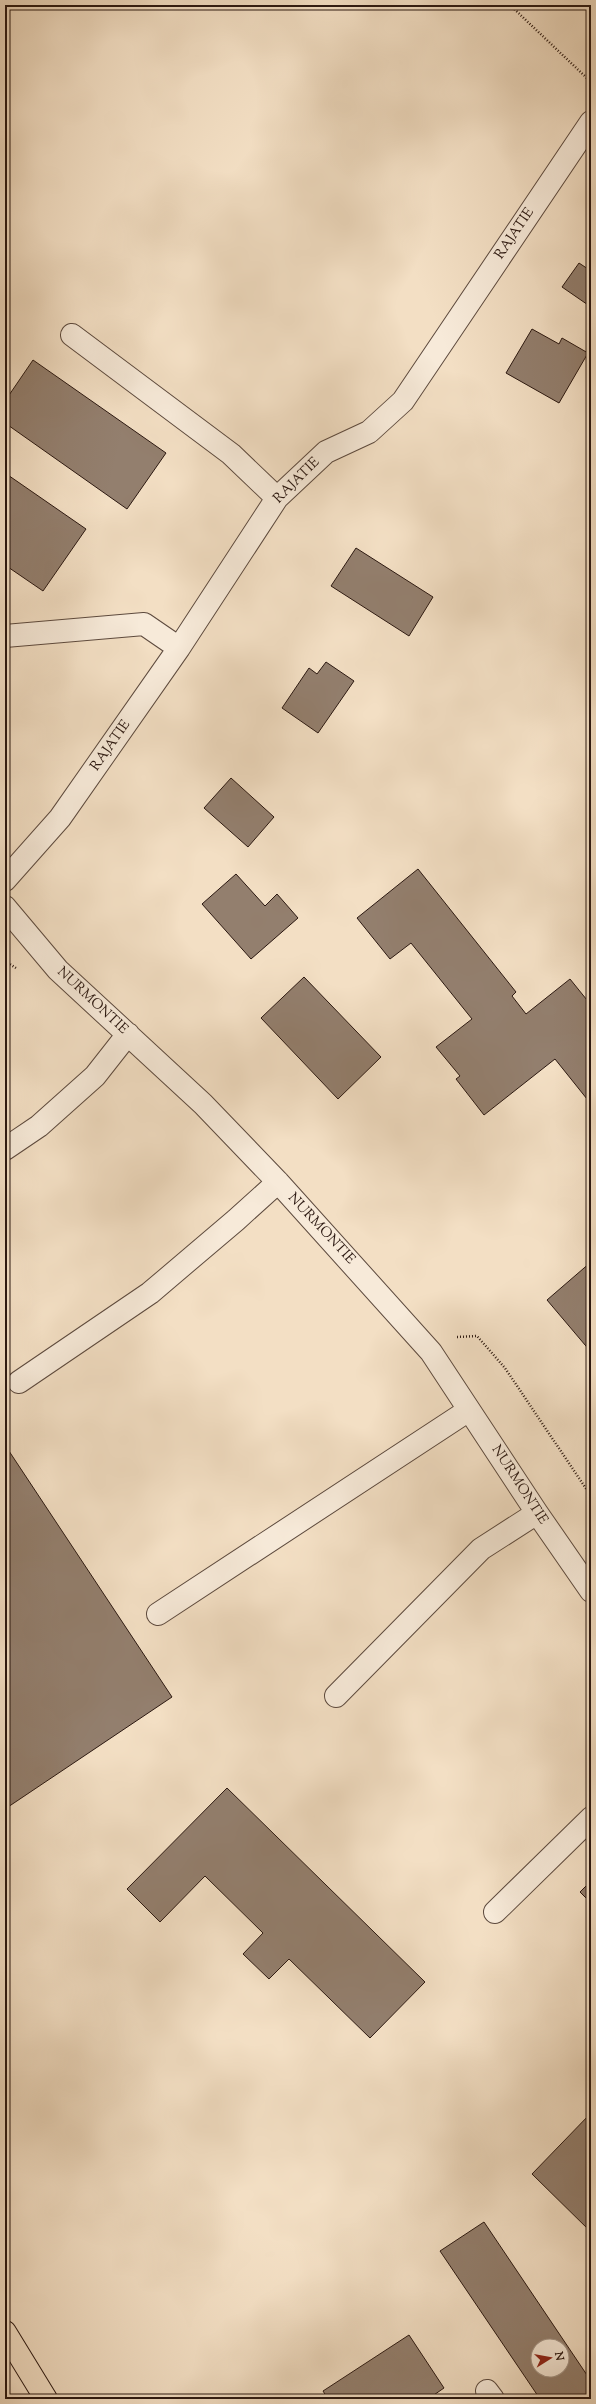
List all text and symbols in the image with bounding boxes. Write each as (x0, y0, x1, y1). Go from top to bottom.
street label: RAJATIE (490, 204, 540, 264)
street label: RAJATIE (269, 453, 325, 509)
street label: RAJATIE (86, 716, 136, 776)
street label: NURMONTIE (52, 963, 133, 1040)
street label: NURMONTIE (283, 1189, 360, 1270)
street label: NURMONTIE (486, 1441, 552, 1529)
north arrow (530, 2338, 570, 2378)
text: N (550, 2349, 568, 2362)

